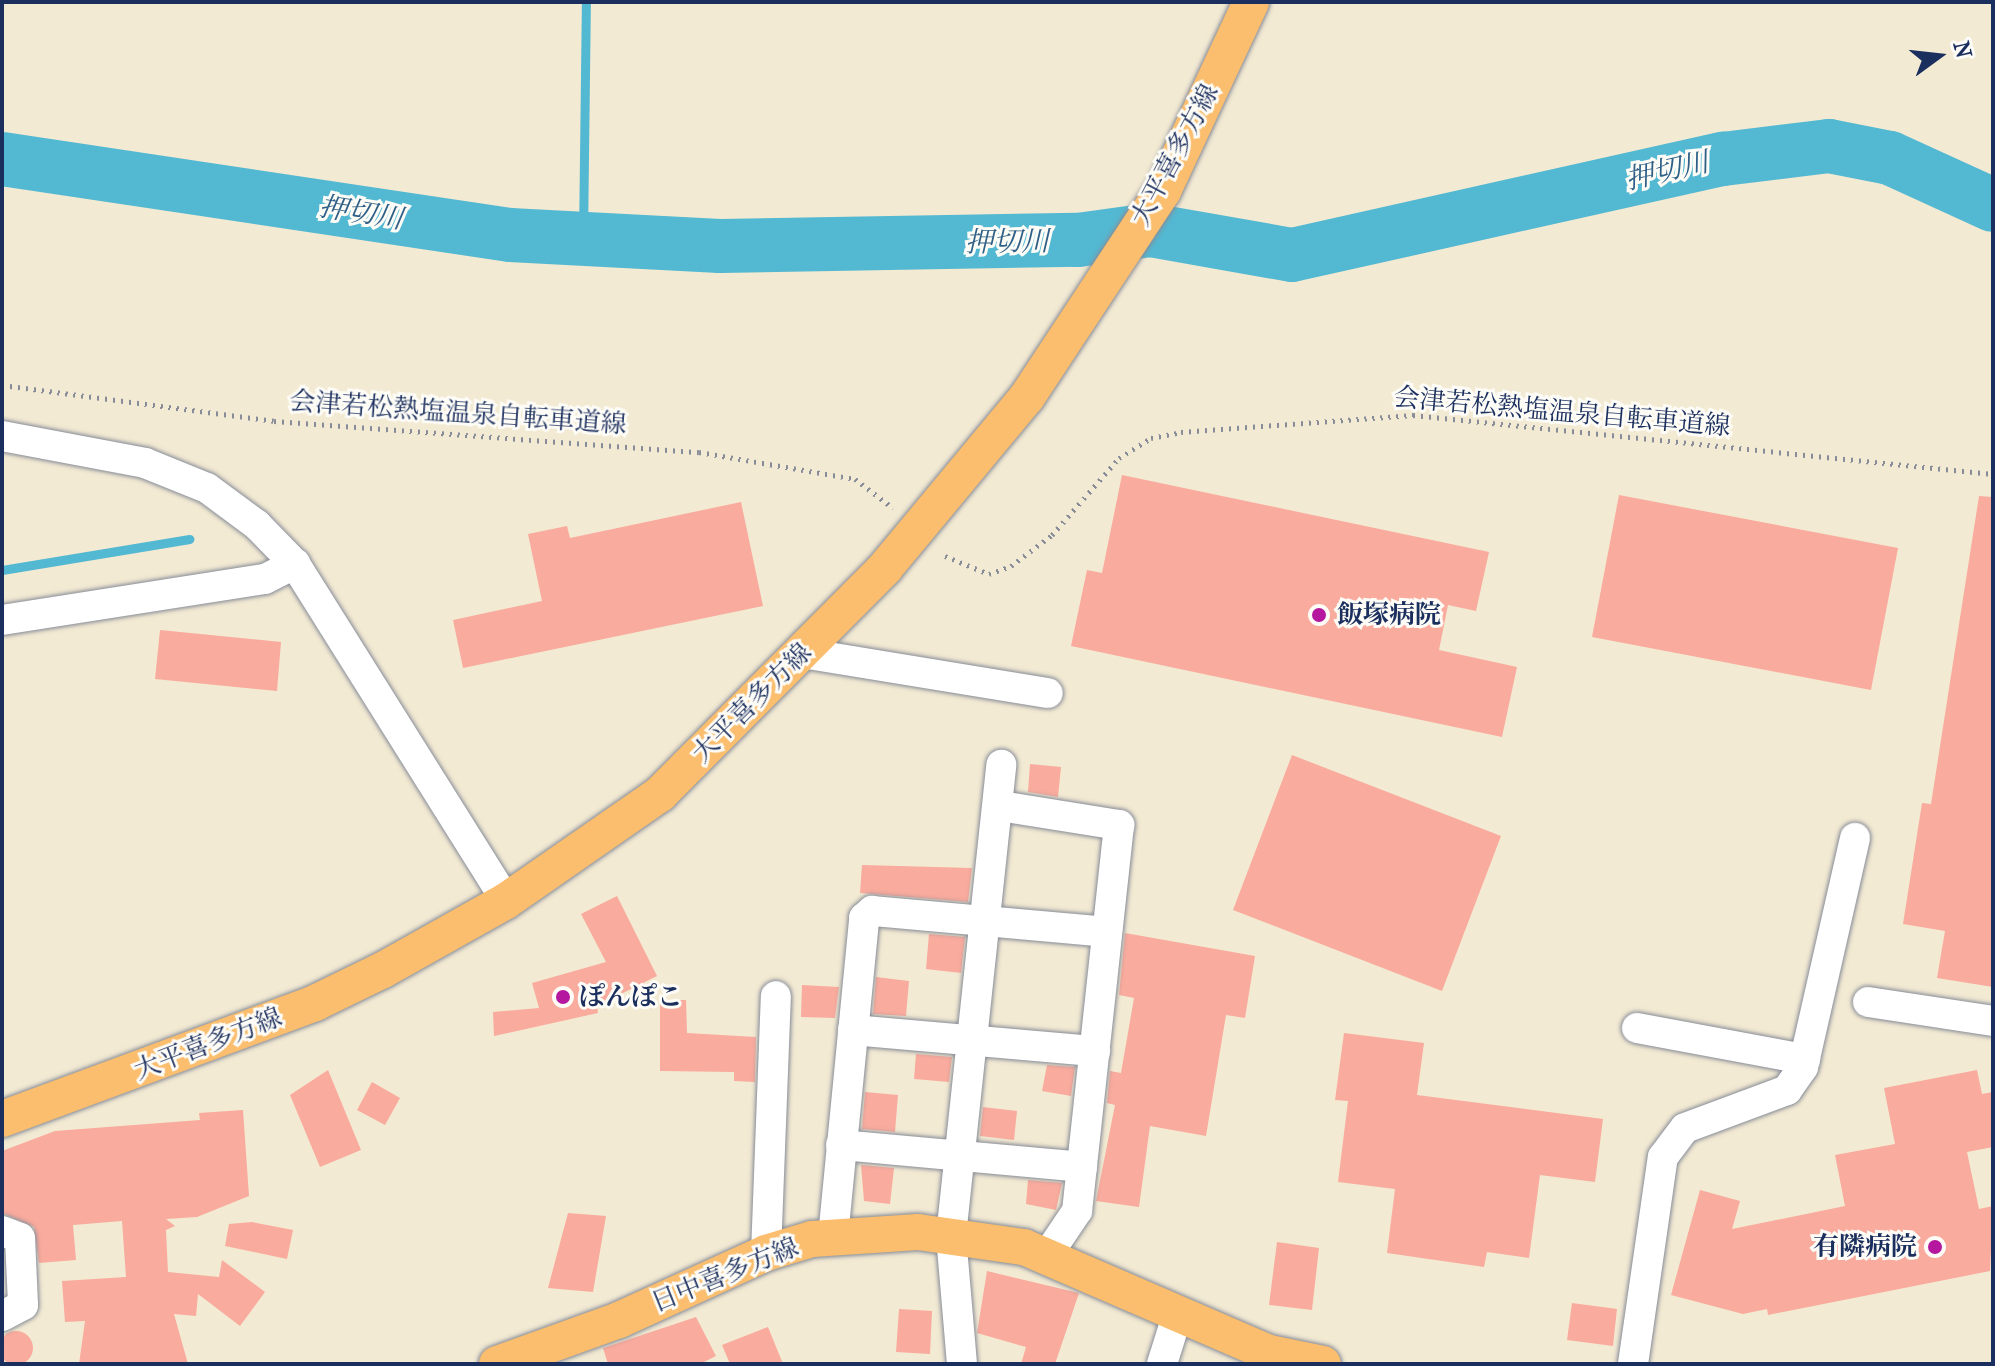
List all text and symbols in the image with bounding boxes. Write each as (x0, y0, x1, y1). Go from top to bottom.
north arrow (1899, 16, 1979, 96)
text: N (1947, 38, 1977, 61)
street label: 大平喜多方線 (1125, 79, 1225, 231)
water label: 押切川 (1622, 145, 1712, 197)
water label: 押切川 (317, 190, 405, 236)
water label: 押切川 (965, 224, 1049, 260)
street label: 会津若松熱塩温泉自転車道線 (1392, 382, 1732, 442)
street label: 会津若松熱塩温泉自転車道線 (288, 386, 628, 440)
place label: 飯塚病院 (1337, 599, 1441, 631)
marker: 飯塚病院 (1308, 604, 1330, 626)
street label: 大平喜多方線 (686, 637, 818, 769)
place label: ぽんぽこ (579, 981, 683, 1013)
marker: ぽんぽこ (554, 988, 572, 1006)
street label: 大平喜多方線 (130, 1001, 286, 1087)
street label: 日中喜多方線 (647, 1231, 803, 1319)
place label: 有隣病院 (1813, 1231, 1917, 1263)
marker: 有隣病院 (1924, 1236, 1946, 1258)

